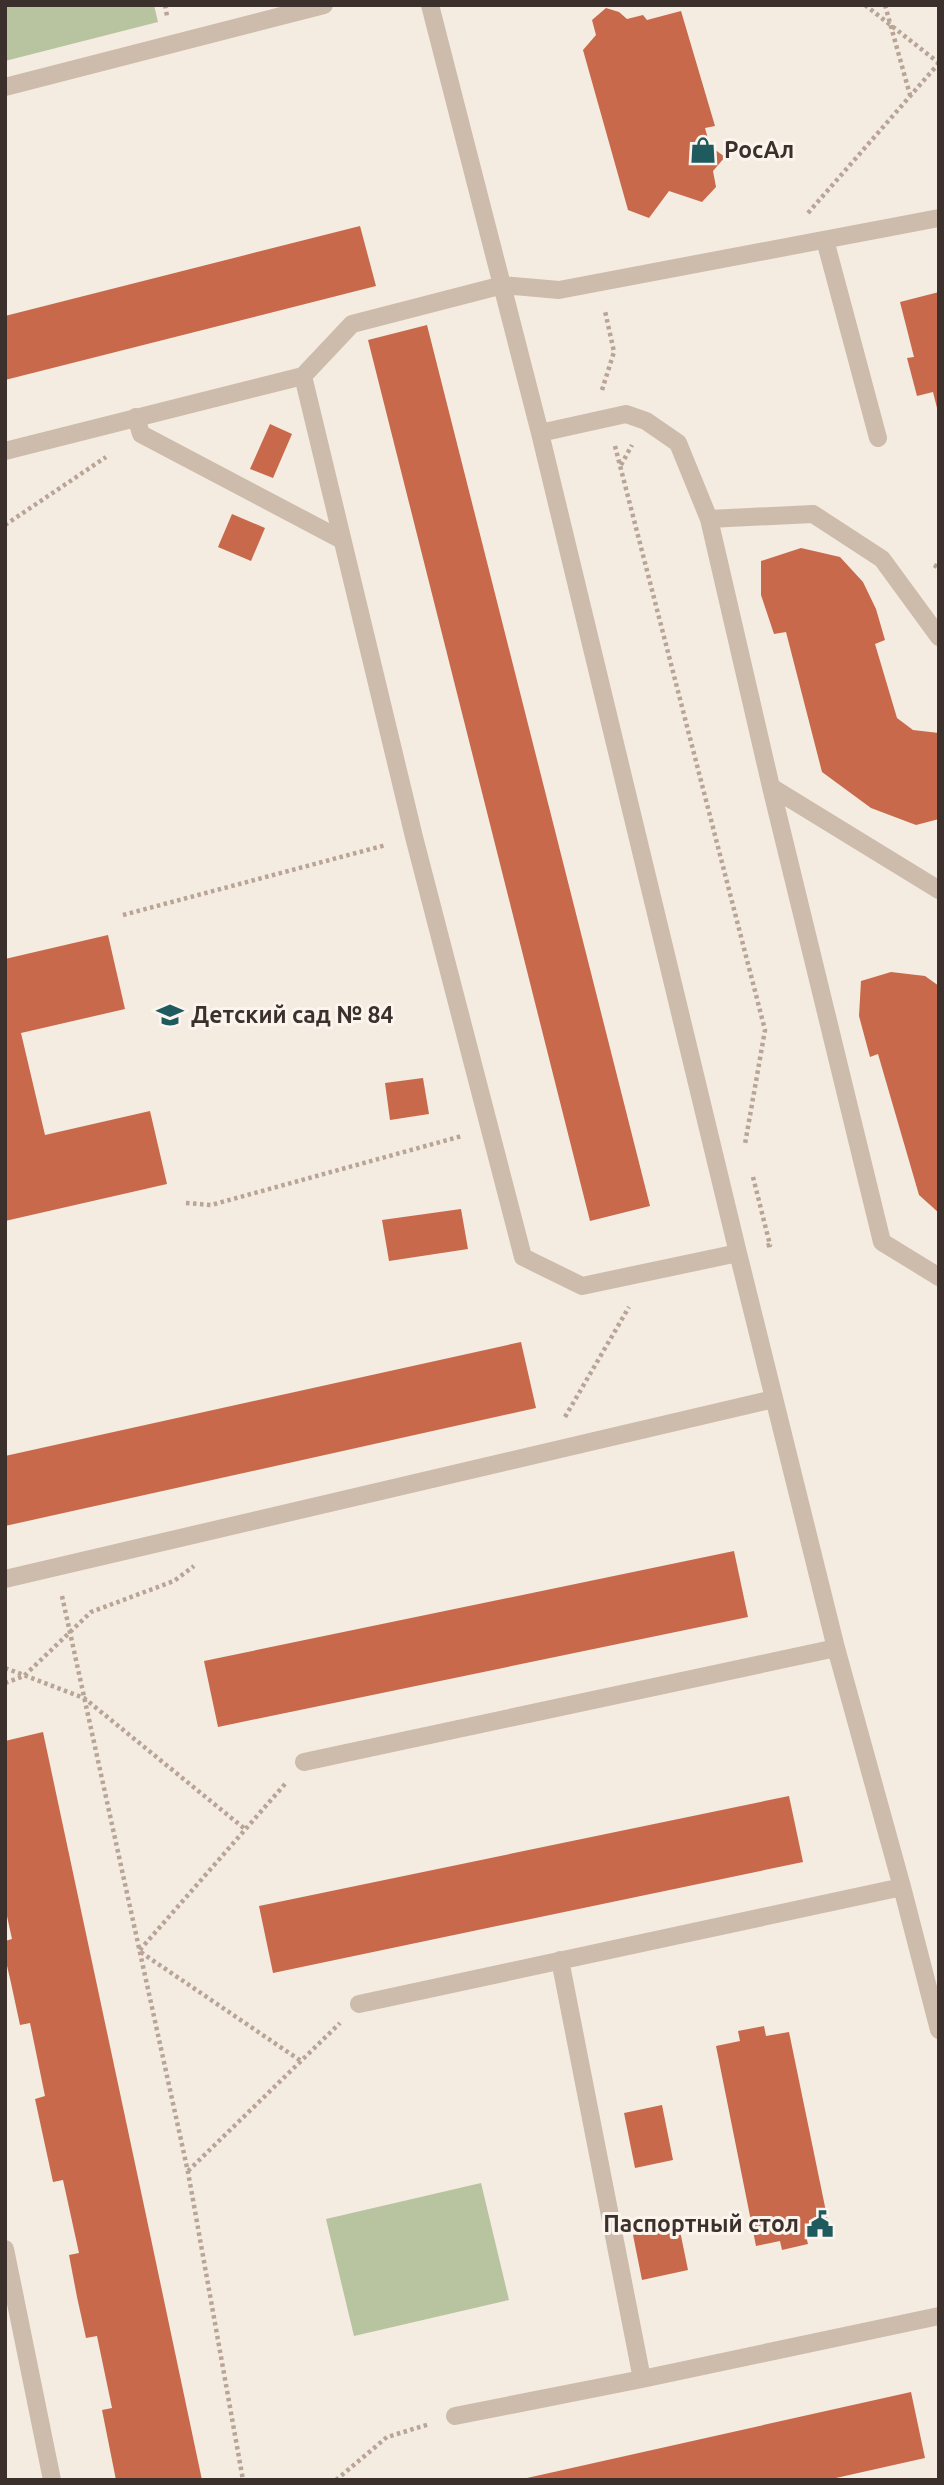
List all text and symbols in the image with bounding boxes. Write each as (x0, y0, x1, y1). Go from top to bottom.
shop icon: РосАл (688, 135, 718, 165)
place label: РосАл (724, 137, 794, 162)
school or university icon: Детский сад № 84 (155, 1000, 185, 1030)
place label: Детский сад № 84 (191, 1002, 393, 1027)
public building icon: Паспортный стол (805, 2209, 835, 2239)
place label: Паспортный стол (603, 2211, 799, 2236)

